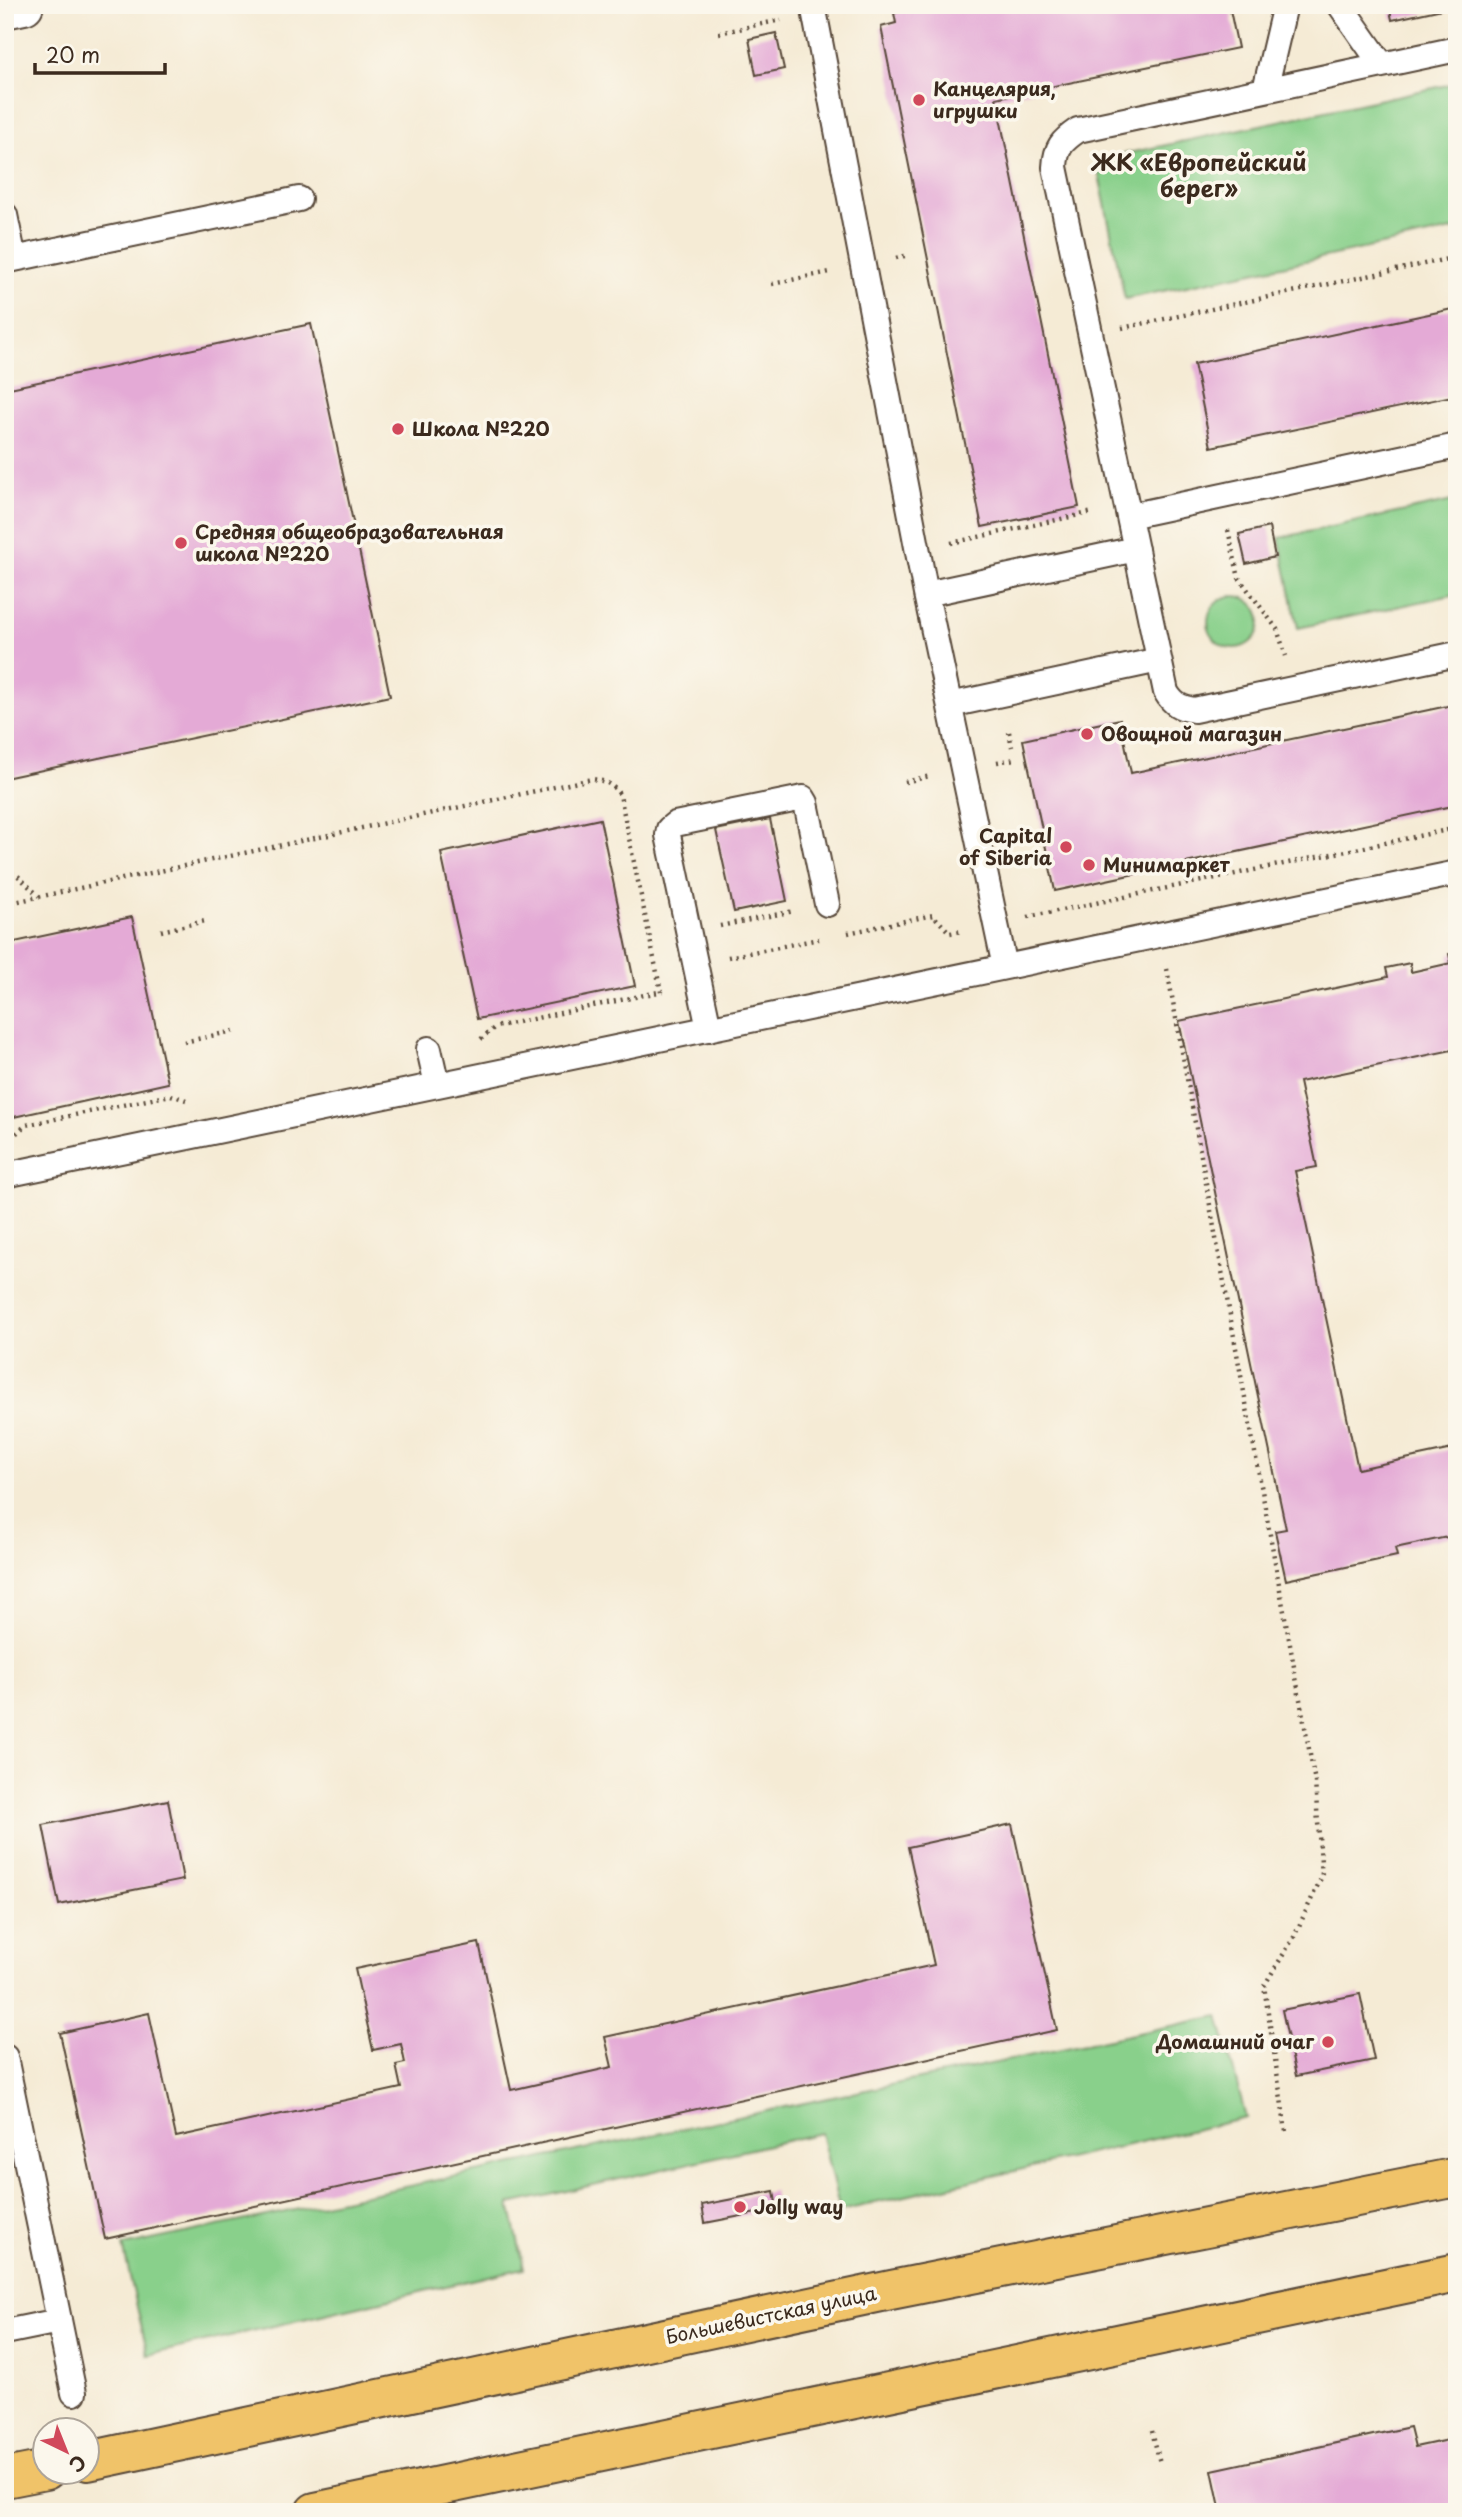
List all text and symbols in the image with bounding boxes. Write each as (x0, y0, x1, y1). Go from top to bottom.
scale bar (35, 32, 164, 76)
text: 20 m (46, 38, 100, 70)
place label: Канцелярия, игрушки (933, 74, 1056, 124)
marker: Канцелярия, игрушки (911, 92, 927, 108)
district label: ЖК «Европейский берег» (1090, 144, 1307, 205)
place label: Школа №220 (412, 414, 550, 442)
marker: Школа №220 (390, 421, 406, 437)
place label: Средняя общеобразовательная школа №220 (195, 517, 504, 567)
marker: Средняя общеобразовательная школа №220 (173, 535, 189, 551)
place label: Овощной магазин (1101, 719, 1282, 747)
marker: Овощной магазин (1079, 726, 1095, 742)
place label: Capital of Siberia (959, 821, 1052, 871)
marker: Capital of Siberia (1058, 839, 1074, 855)
place label: Минимаркет (1103, 850, 1231, 878)
marker: Минимаркет (1081, 857, 1097, 873)
place label: Домашний очаг (1155, 2027, 1315, 2055)
marker: Домашний очаг (1320, 2034, 1336, 2050)
place label: Jolly way (754, 2192, 843, 2220)
marker: Jolly way (732, 2199, 748, 2215)
street label: Большевистская улица (663, 2278, 879, 2350)
north arrow (32, 2416, 102, 2486)
text: С (63, 2449, 93, 2479)

